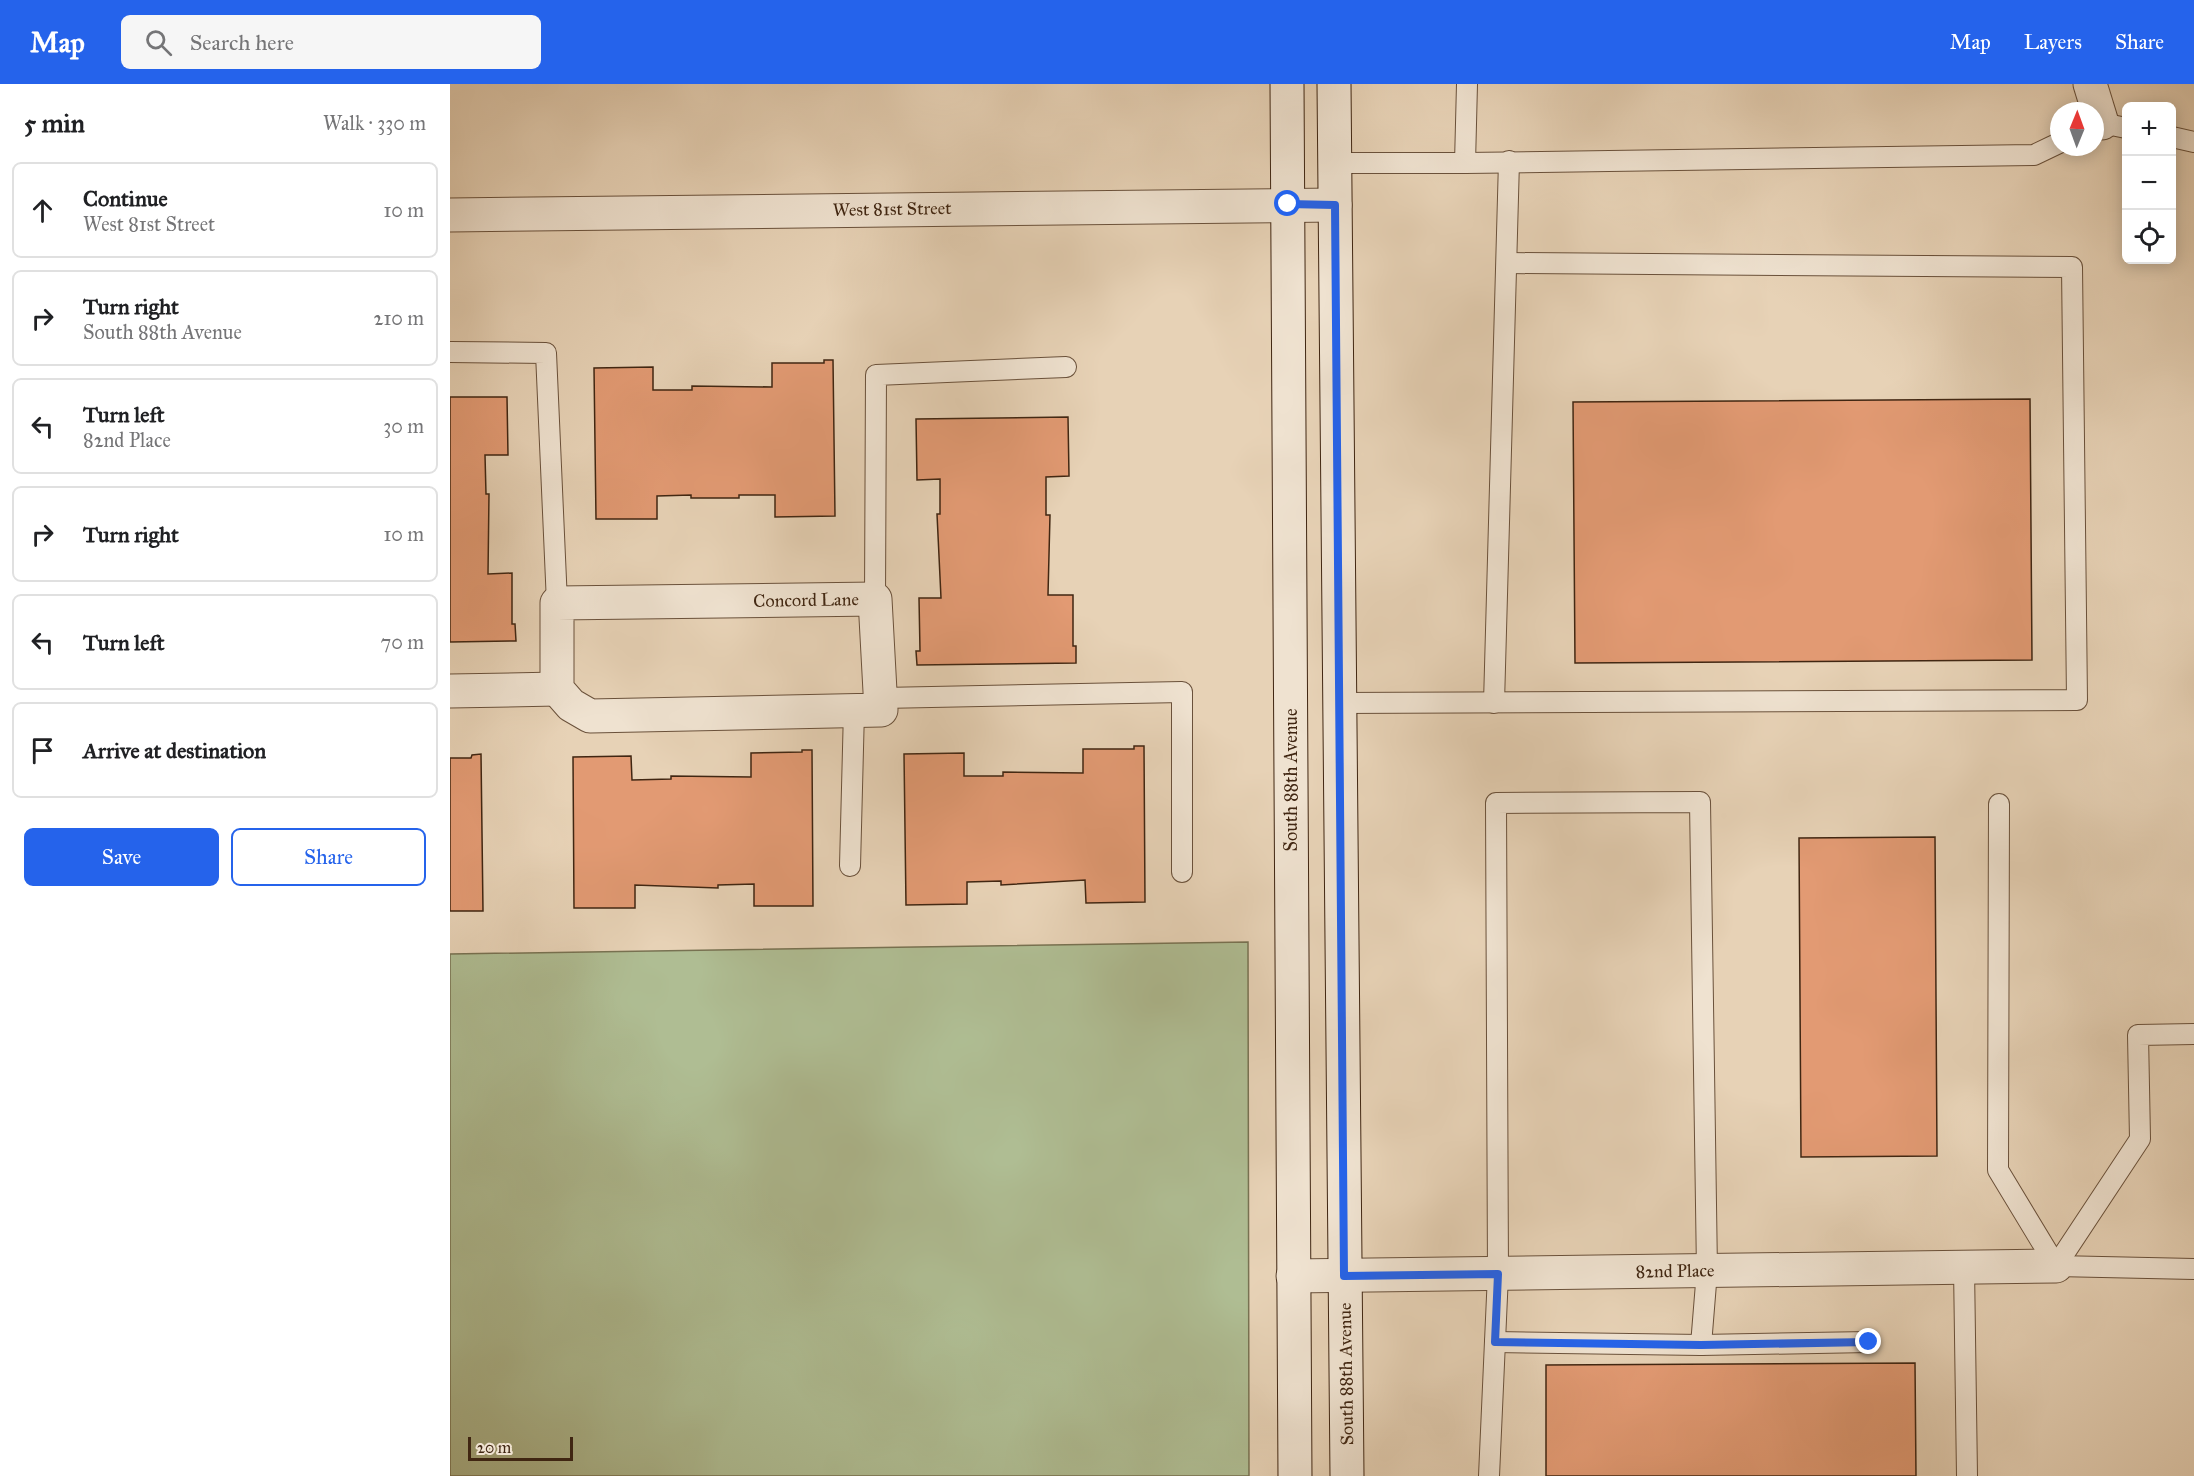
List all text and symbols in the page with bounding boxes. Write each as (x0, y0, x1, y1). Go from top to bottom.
search box (121, 15, 541, 69)
text: Map (30, 25, 85, 60)
icon: search (142, 26, 175, 59)
text: Search here (190, 29, 294, 56)
text: Map (1950, 29, 1991, 55)
text: Layers (2024, 29, 2082, 55)
text: Share (2115, 29, 2164, 55)
north arrow (2050, 102, 2104, 156)
map controls (2122, 102, 2176, 264)
button: + (2122, 102, 2176, 156)
text: 5 min (24, 107, 85, 139)
text: Walk · 330 m (323, 111, 426, 135)
button: − (2122, 156, 2176, 210)
text: Continue (83, 185, 168, 212)
route start (1274, 190, 1300, 216)
icon: ahead (26, 194, 59, 227)
street label: West 81st Street (832, 197, 952, 221)
text: 10 m (383, 198, 424, 222)
button: locate (2122, 210, 2176, 264)
text: West 81st Street (83, 212, 215, 236)
text: Turn right (83, 293, 179, 320)
icon: right (26, 302, 59, 335)
text: 210 m (374, 306, 424, 330)
text: South 88th Avenue (83, 320, 242, 344)
text: Turn left (83, 401, 165, 428)
icon: left (26, 410, 59, 443)
text: 30 m (383, 414, 424, 438)
text: 82nd Place (83, 428, 171, 452)
icon: right (26, 518, 59, 551)
text: Turn right (83, 521, 179, 548)
text: 10 m (383, 522, 424, 546)
street label: Concord Lane (753, 588, 859, 612)
icon: left (26, 626, 59, 659)
text: Turn left (83, 629, 165, 656)
text: 70 m (381, 630, 424, 654)
street label: South 88th Avenue (1280, 709, 1302, 851)
icon: arrive (26, 734, 59, 767)
text: Arrive at destination (83, 737, 266, 764)
button: Save (24, 828, 219, 886)
button: Share (231, 828, 426, 886)
street label: 82nd Place (1635, 1259, 1715, 1283)
street label: South 88th Avenue (1334, 1302, 1358, 1446)
route end (1855, 1328, 1881, 1354)
scale bar (468, 1434, 573, 1462)
text: 20 m (477, 1438, 511, 1457)

